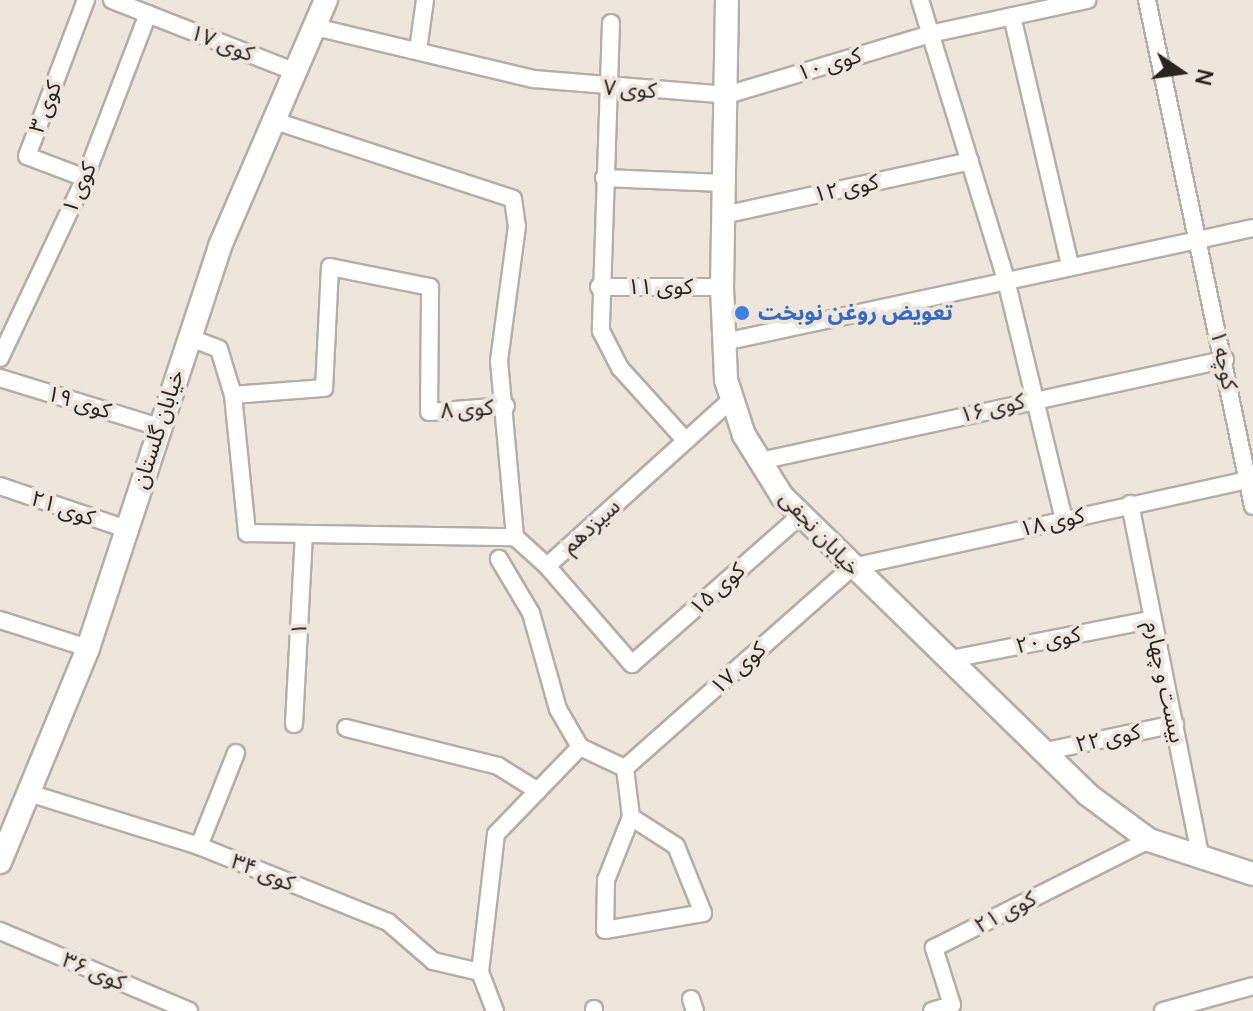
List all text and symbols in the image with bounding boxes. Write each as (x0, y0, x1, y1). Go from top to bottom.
street label: کوی ۱۷ (187, 19, 257, 67)
north arrow (1141, 32, 1221, 112)
street label: کوی ۱۰ (794, 42, 864, 86)
text: N (1188, 66, 1221, 88)
street label: کوی ۷ (603, 74, 657, 104)
street label: کوی ۳ (23, 77, 67, 137)
street label: کوی ۱ (56, 158, 102, 218)
street label: کوی ۱۲ (811, 168, 881, 208)
street label: کوی ۱۱ (627, 274, 693, 300)
place label: تعویض روغن نوبخت (758, 300, 953, 326)
marker: تعویض روغن نوبخت (733, 304, 751, 322)
street label: کوچه ۱ (1205, 328, 1243, 392)
street label: خیابان گلستان (126, 366, 190, 492)
street label: کوی ۱۹ (44, 380, 114, 424)
street label: کوی ۱۶ (957, 388, 1027, 428)
street label: کوی ۸ (440, 394, 494, 424)
street label: کوی ۲۱ (28, 485, 98, 531)
street label: خیابان نجفی (774, 485, 866, 581)
street label: سیزدهم (557, 493, 625, 559)
street label: کوی ۱۸ (1017, 502, 1087, 542)
street label: کوی ۱۵ (684, 557, 750, 621)
street label: بیست و چهارم (1139, 619, 1191, 745)
street label: کوی ۲۰ (1013, 621, 1083, 659)
street label: ۱ (285, 622, 313, 636)
street label: کوی ۱۷ (705, 636, 771, 700)
street label: کوی ۲۲ (1073, 718, 1143, 758)
street label: کوی ۳۴ (228, 847, 298, 897)
street label: کوی ۲۱ (970, 885, 1040, 939)
street label: کوی ۳۶ (59, 946, 129, 996)

